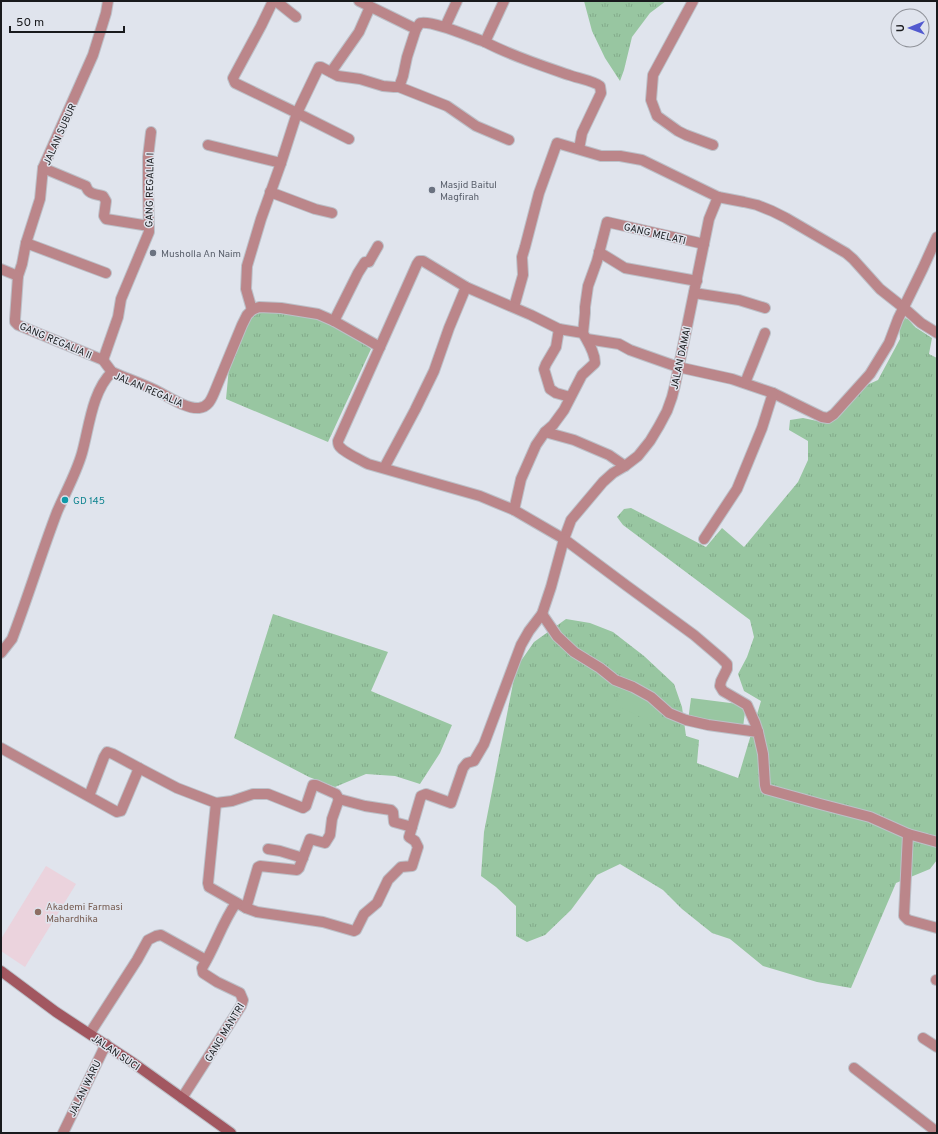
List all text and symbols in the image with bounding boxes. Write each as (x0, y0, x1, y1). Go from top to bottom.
scale bar (10, 8, 124, 34)
north arrow (890, 8, 930, 48)
text: 50 m (16, 15, 44, 31)
text: U (894, 24, 908, 32)
street label: JALAN SUBUR (41, 102, 80, 168)
street label: GANG REGALIA I (143, 152, 158, 228)
place label: Masjid Baitul Magfirah (440, 179, 497, 204)
marker: Masjid Baitul Magfirah (427, 185, 437, 195)
street label: GANG MELATI (622, 221, 687, 248)
marker: Musholla An Naim (148, 248, 158, 258)
place label: Musholla An Naim (161, 248, 241, 261)
street label: GANG REGALIA II (17, 320, 94, 363)
street label: JALAN DAMAI (668, 326, 694, 391)
street label: JALAN REGALIA (112, 370, 185, 411)
marker: GD 145 (60, 495, 70, 505)
place label: GD 145 (73, 495, 105, 508)
place label: Akademi Farmasi Mahardhika (46, 901, 123, 926)
marker: Akademi Farmasi Mahardhika (33, 907, 43, 917)
street label: GANG MANTRI (203, 1001, 248, 1065)
street label: JALAN SUCI (88, 1032, 142, 1074)
street label: JALAN WARU (66, 1058, 105, 1119)

